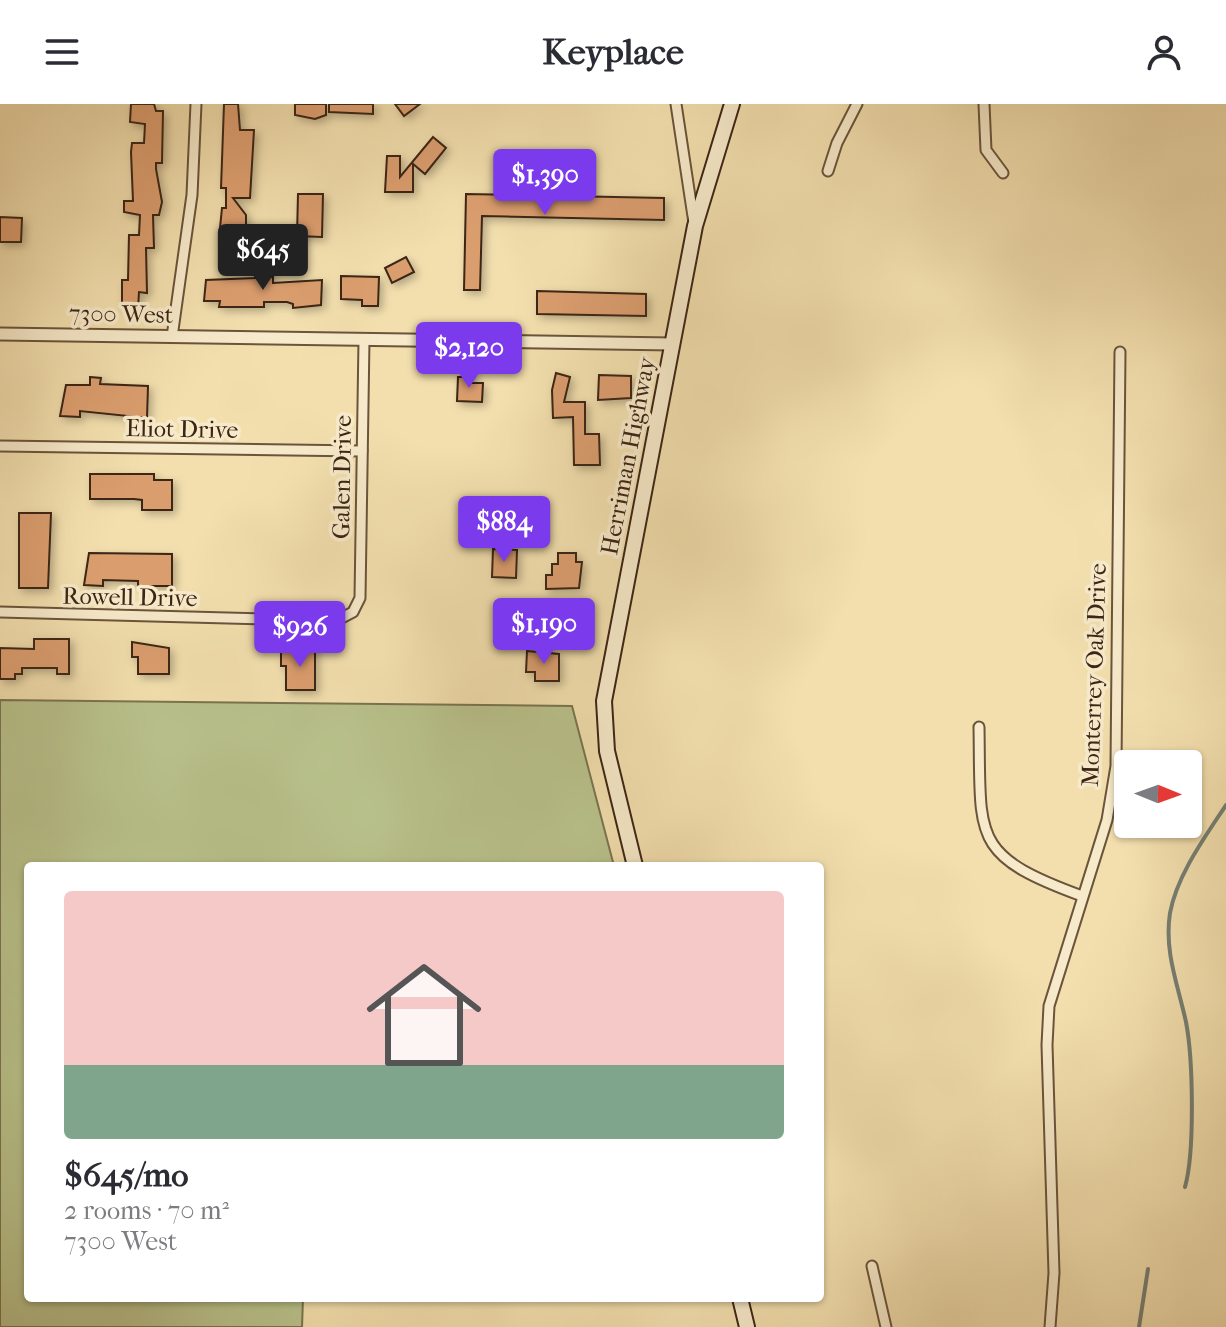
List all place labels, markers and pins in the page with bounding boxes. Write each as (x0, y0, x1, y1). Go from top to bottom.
pin: $1,390 (480, 149, 610, 217)
pin: $645 (216, 224, 310, 292)
pin: $2,120 (404, 322, 534, 390)
pin: $884 (457, 496, 551, 564)
pin: $1,190 (479, 598, 609, 666)
pin: $926 (253, 601, 347, 669)

